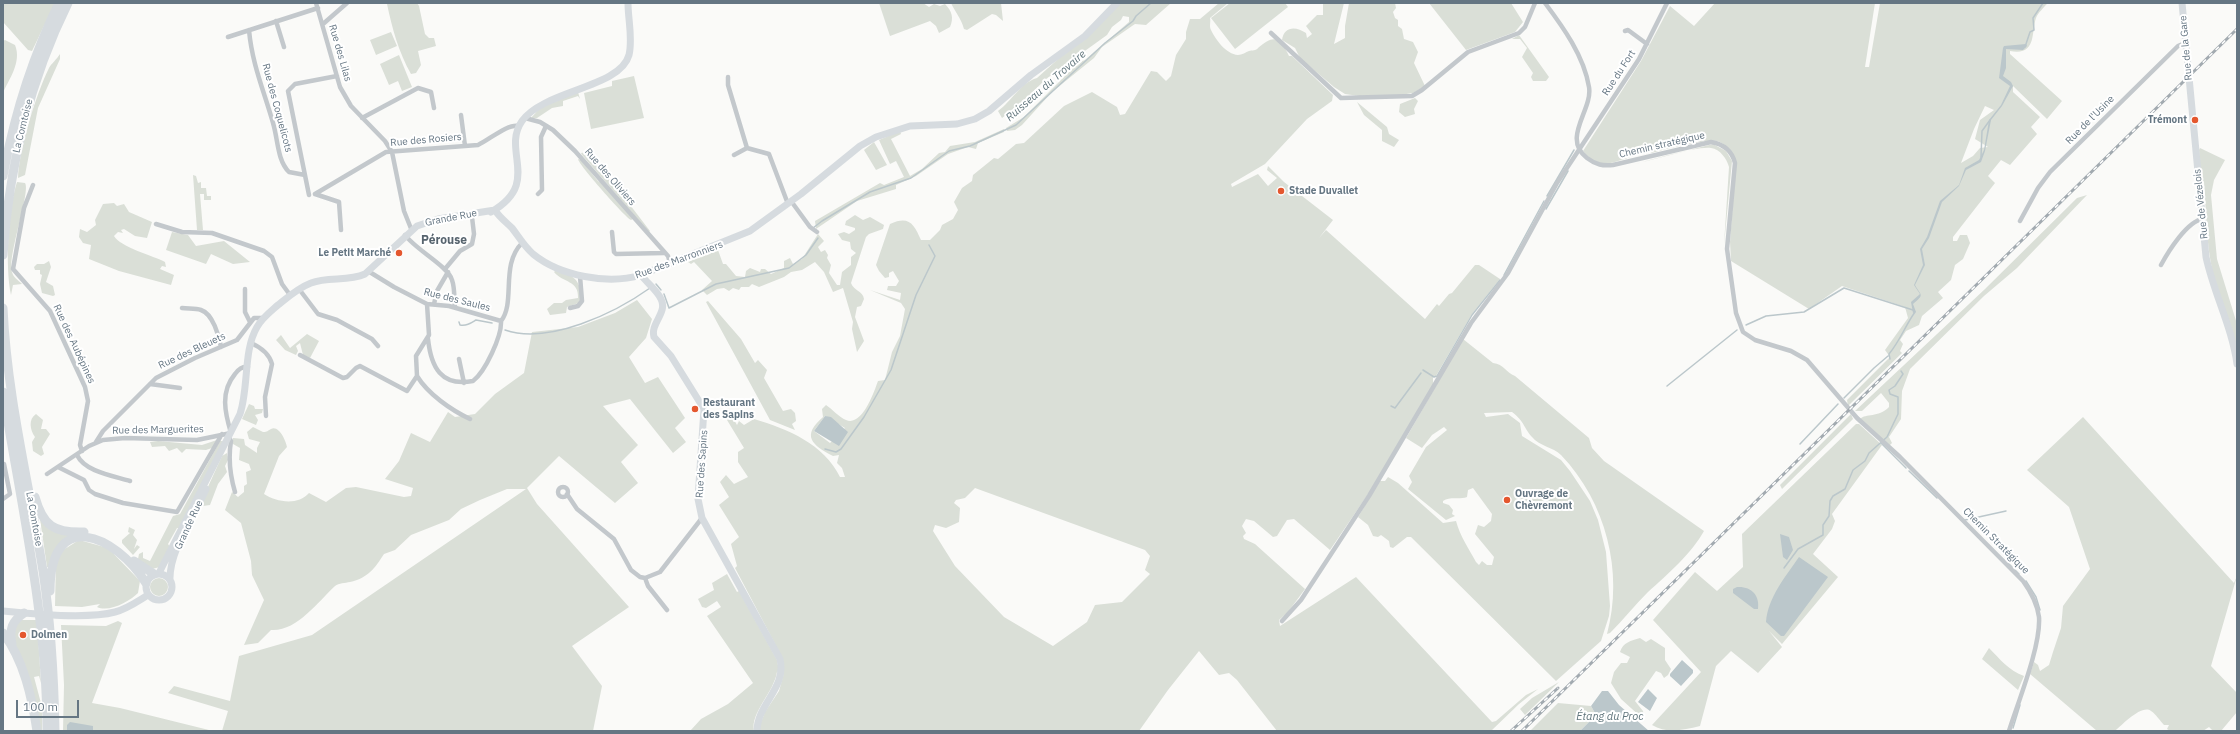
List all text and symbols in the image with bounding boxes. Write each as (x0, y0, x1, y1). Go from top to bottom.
street label: Rue de la Gare (2177, 15, 2195, 81)
street label: Rue des Lilas (326, 23, 354, 83)
water label: Ruisseau du Trovaire (1003, 48, 1089, 124)
street label: Rue du Fort (1600, 48, 1638, 98)
street label: Rue des Coquelicots (259, 62, 295, 154)
street label: Rue de l'Usine (2063, 93, 2117, 147)
street label: La Comtoise (11, 98, 35, 154)
place label: Trémont (2148, 114, 2187, 126)
marker: Trémont (2190, 115, 2200, 125)
street label: Chemin stratégique (1618, 129, 1706, 161)
street label: Rue des Rosiers (390, 131, 462, 149)
street label: Rue des Oliviers (582, 146, 638, 208)
street label: Rue de Vézelois (2191, 168, 2211, 240)
place label: Stade Duvallet (1289, 185, 1358, 197)
marker: Stade Duvallet (1276, 186, 1286, 196)
street label: Grande Rue (424, 207, 478, 229)
district label: Pérouse (421, 234, 467, 248)
street label: Rue des Marronniers (633, 239, 725, 281)
place label: Le Petit Marché (318, 247, 391, 259)
marker: Le Petit Marché (394, 248, 404, 258)
street label: Rue des Saules (422, 286, 492, 314)
street label: Rue des Aubépines (50, 302, 98, 386)
street label: Rue des Bleuets (157, 330, 227, 372)
place label: Restaurant des Sapins (703, 397, 755, 420)
marker: Restaurant des Sapins (690, 404, 700, 414)
street label: Rue des Marguerites (112, 423, 204, 437)
street label: Rue des Sapins (694, 429, 710, 499)
place label: Ouvrage de Chèvremont (1515, 488, 1572, 512)
street label: La Comtoise (23, 491, 45, 547)
marker: Ouvrage de Chèvremont (1502, 495, 1512, 505)
street label: Grande Rue (172, 499, 206, 551)
street label: Chemin Stratégique (1960, 505, 2032, 577)
place label: Dolmen (31, 629, 67, 641)
marker: Dolmen (18, 630, 28, 640)
scale bar (18, 692, 81, 718)
text: 100 m (23, 699, 58, 714)
water label: Étang du Proc (1576, 710, 1644, 724)

